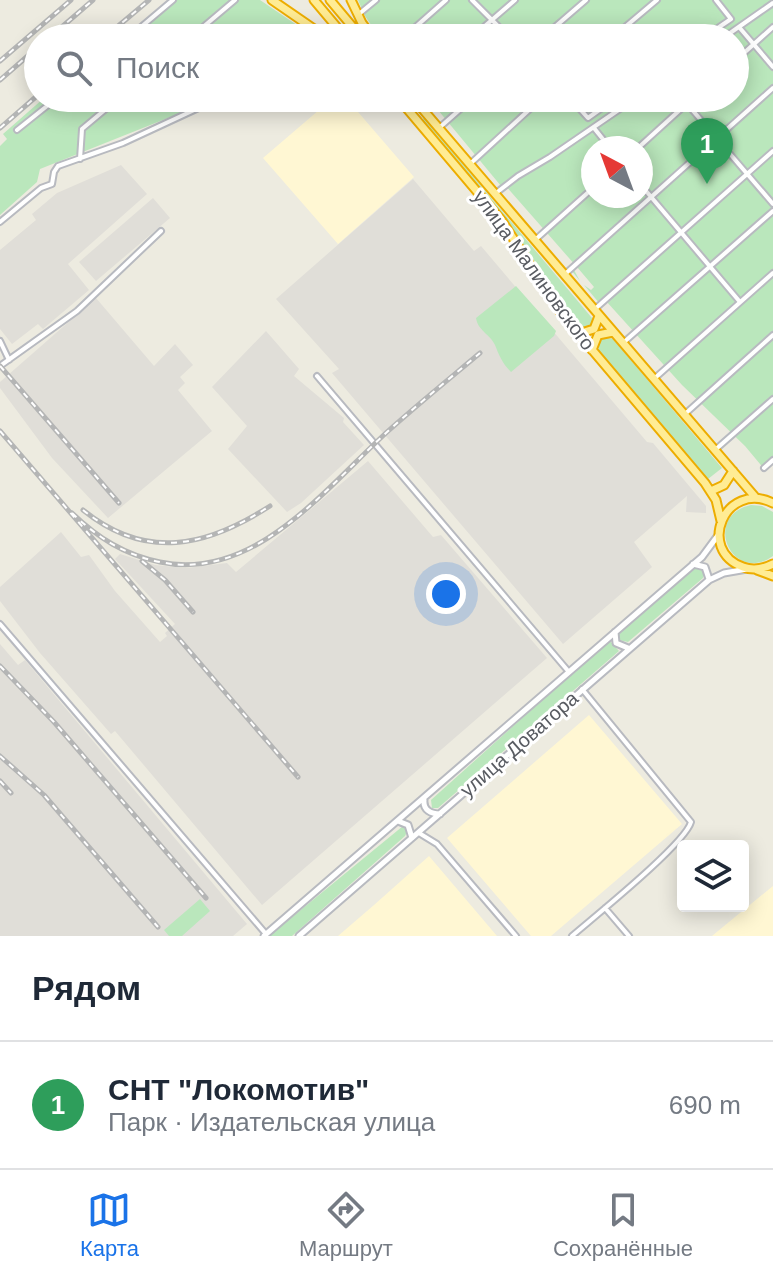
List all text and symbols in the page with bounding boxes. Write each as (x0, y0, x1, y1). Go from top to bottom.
search box (24, 24, 749, 112)
icon: search (52, 46, 96, 90)
text: Поиск (116, 51, 199, 84)
pin: 1 (681, 118, 733, 184)
north arrow (581, 136, 653, 208)
street label: улица Малиновского (469, 186, 599, 354)
your location (426, 574, 466, 614)
street label: улица Доватора (456, 686, 583, 801)
map controls (677, 840, 749, 912)
button: layers (677, 840, 749, 912)
text: Рядом (32, 969, 141, 1007)
text: СНТ "Локомотив" (108, 1073, 369, 1106)
text: 1 (51, 1090, 65, 1120)
text: 690 m (669, 1090, 741, 1120)
text: Парк · Издательская улица (108, 1107, 435, 1137)
tab: Карта (80, 1188, 139, 1262)
tab: Маршрут (299, 1188, 393, 1262)
tab: Сохранённые (553, 1188, 693, 1262)

